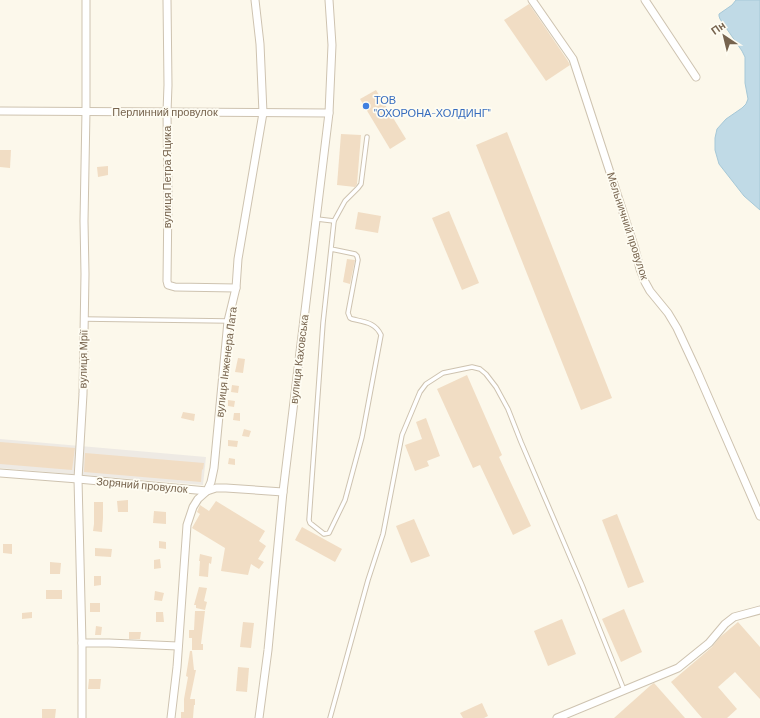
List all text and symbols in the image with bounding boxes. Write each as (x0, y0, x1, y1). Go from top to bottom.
north arrow (704, 16, 744, 56)
text: Пн (708, 18, 728, 37)
place label: ТОВ "ОХОРОНА-ХОЛДИНГ" (374, 93, 491, 119)
marker: ТОВ "ОХОРОНА-ХОЛДИНГ" (361, 101, 371, 111)
street label: Перлинний провулок (112, 105, 218, 118)
street label: вулиця Петра Яцика (160, 125, 173, 228)
street label: Мельничний провулок (605, 170, 652, 281)
street label: вулиця Інженера Лата (212, 305, 239, 418)
street label: вулиця Каховська (287, 313, 311, 404)
street label: вулиця Мрії (75, 330, 90, 388)
street label: Зоряний провулок (96, 474, 189, 495)

